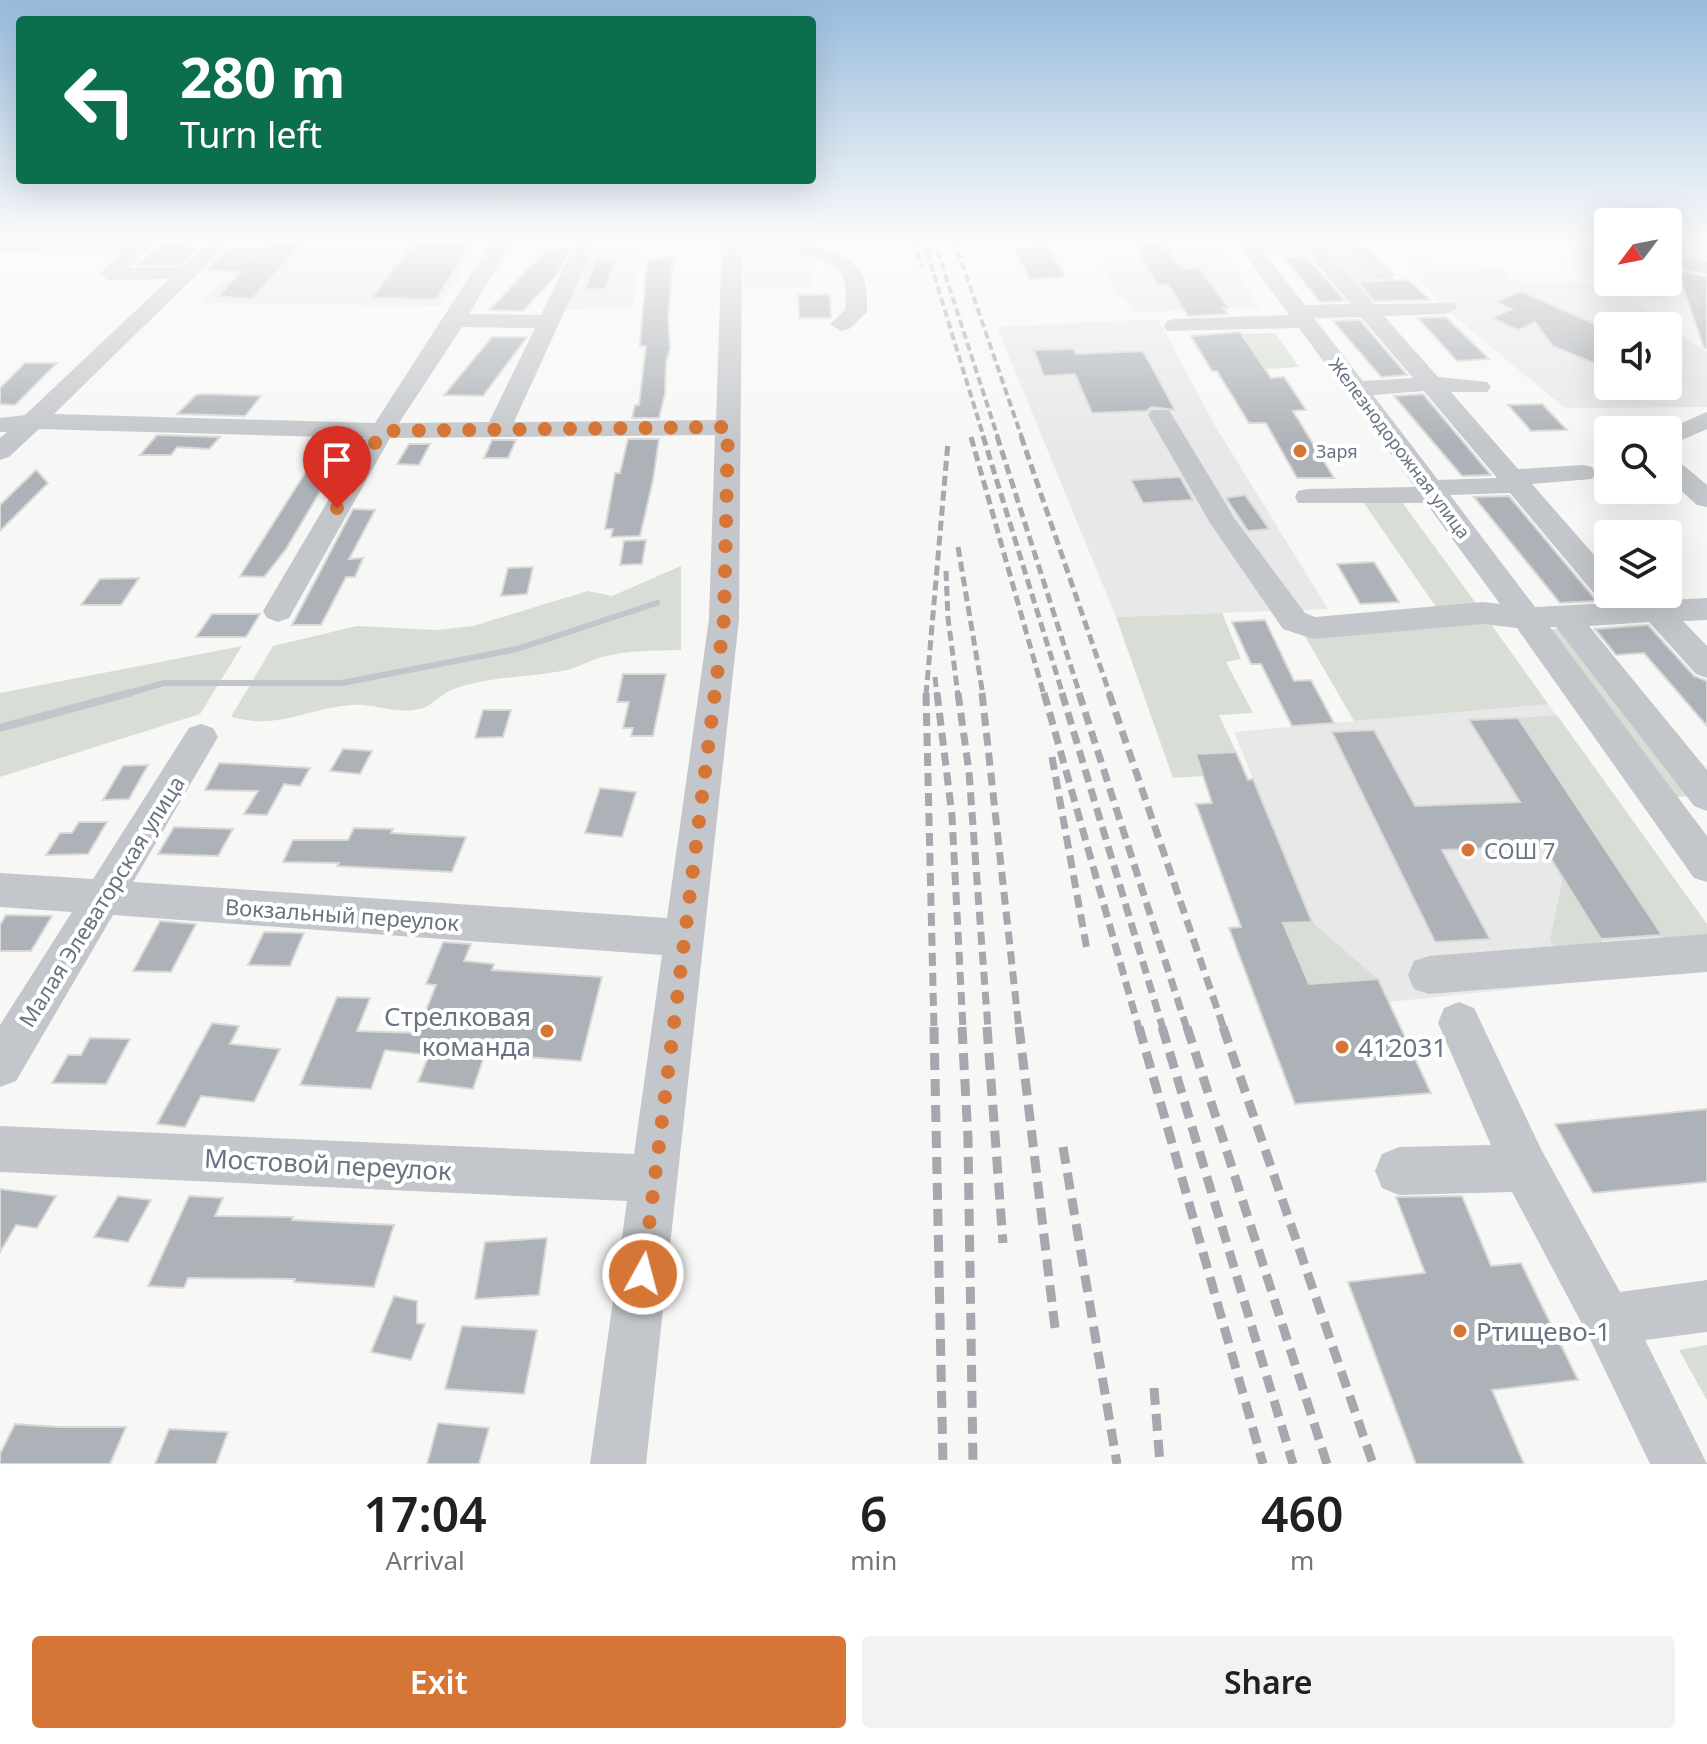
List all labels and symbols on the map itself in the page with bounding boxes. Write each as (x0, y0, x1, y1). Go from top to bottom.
north arrow (1594, 208, 1682, 296)
street label: Железнодорожная улица (1324, 353, 1476, 543)
pin (303, 426, 371, 508)
place label: Заря (1316, 439, 1358, 463)
marker: Заря (1291, 442, 1309, 460)
street label: Малая Элеваторская улица (11, 770, 191, 1032)
place label: СОШ 7 (1484, 835, 1555, 865)
marker: СОШ 7 (1459, 841, 1477, 859)
street label: Вокзальный переулок (224, 891, 460, 937)
place label: Стрелковая команда (384, 998, 531, 1064)
marker: Стрелковая команда (538, 1022, 556, 1040)
place label: 412031 (1358, 1029, 1447, 1065)
marker: 412031 (1333, 1038, 1351, 1056)
street label: Мостовой переулок (203, 1140, 453, 1188)
position arrow (601, 1232, 685, 1316)
place label: Ртищево-1 (1476, 1313, 1611, 1349)
marker: Ртищево-1 (1451, 1322, 1469, 1340)

